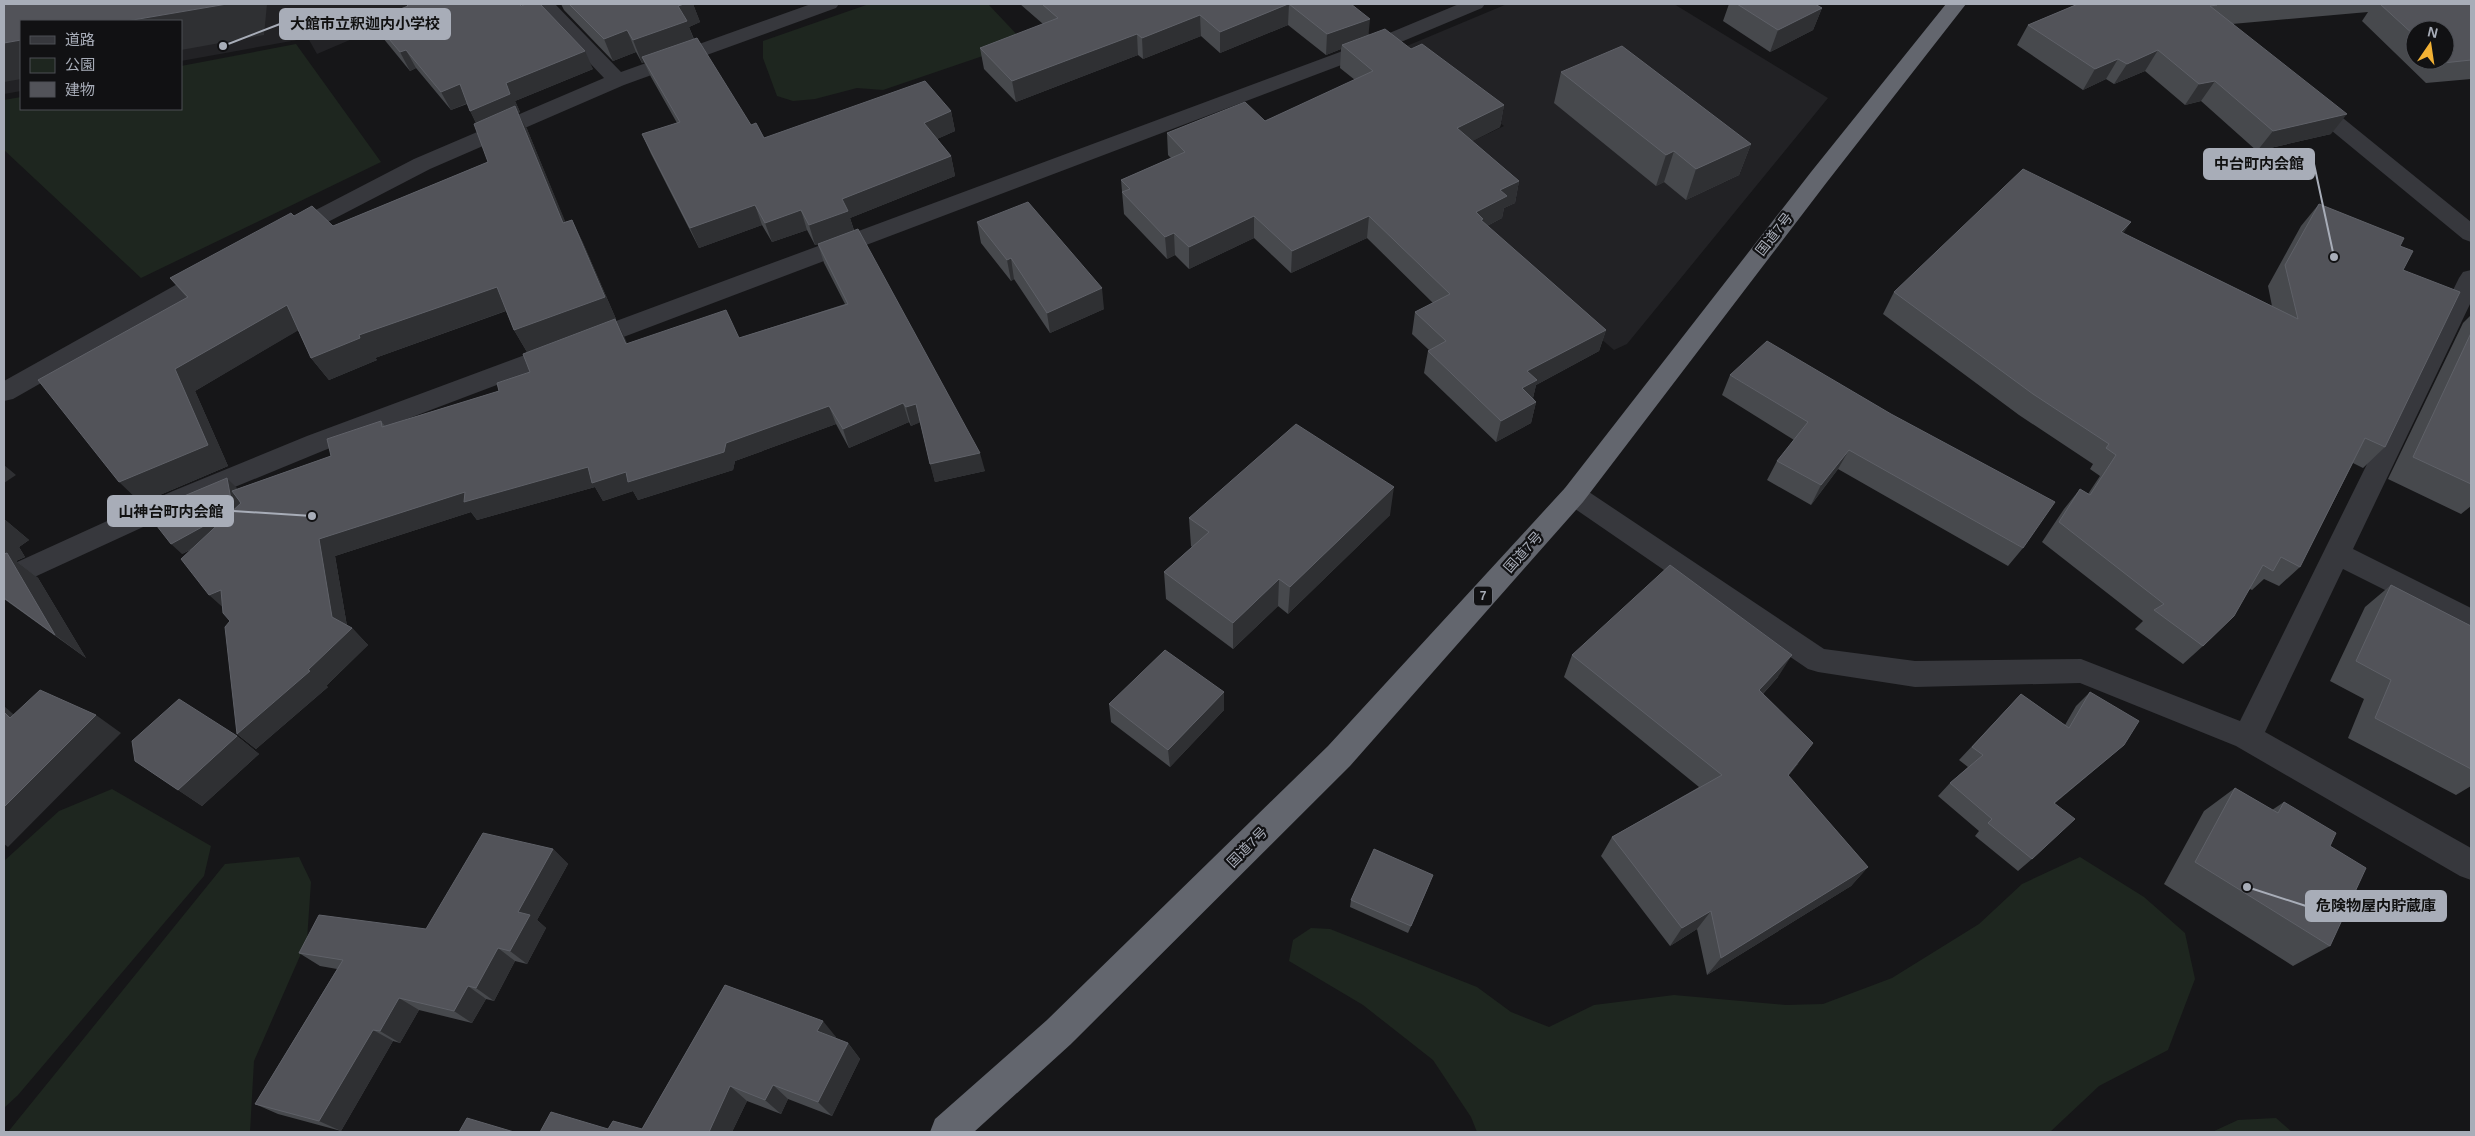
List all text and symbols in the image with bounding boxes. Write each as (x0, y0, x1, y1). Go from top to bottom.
callout: 大館市立釈迦内小学校 (280, 9, 450, 39)
text: 大館市立釈迦内小学校 (290, 15, 440, 32)
legend (20, 20, 182, 110)
north arrow (2405, 20, 2455, 70)
text: N (2426, 23, 2440, 41)
text: 道路 (65, 31, 95, 48)
text: 公園 (65, 56, 95, 73)
text: 建物 (65, 81, 95, 98)
callout: 中台町内会館 (2204, 149, 2314, 179)
text: 中台町内会館 (2214, 155, 2304, 172)
street label: 国道7号 (1752, 209, 1796, 259)
callout: 山神台町内会館 (108, 496, 233, 526)
text: 山神台町内会館 (118, 503, 224, 520)
street label: 国道7号 (1500, 528, 1546, 576)
road number: 7 (1474, 586, 1492, 606)
street label: 国道7号 (1224, 824, 1270, 870)
callout: 危険物屋内貯蔵庫 (2306, 891, 2446, 921)
text: 危険物屋内貯蔵庫 (2316, 897, 2436, 914)

